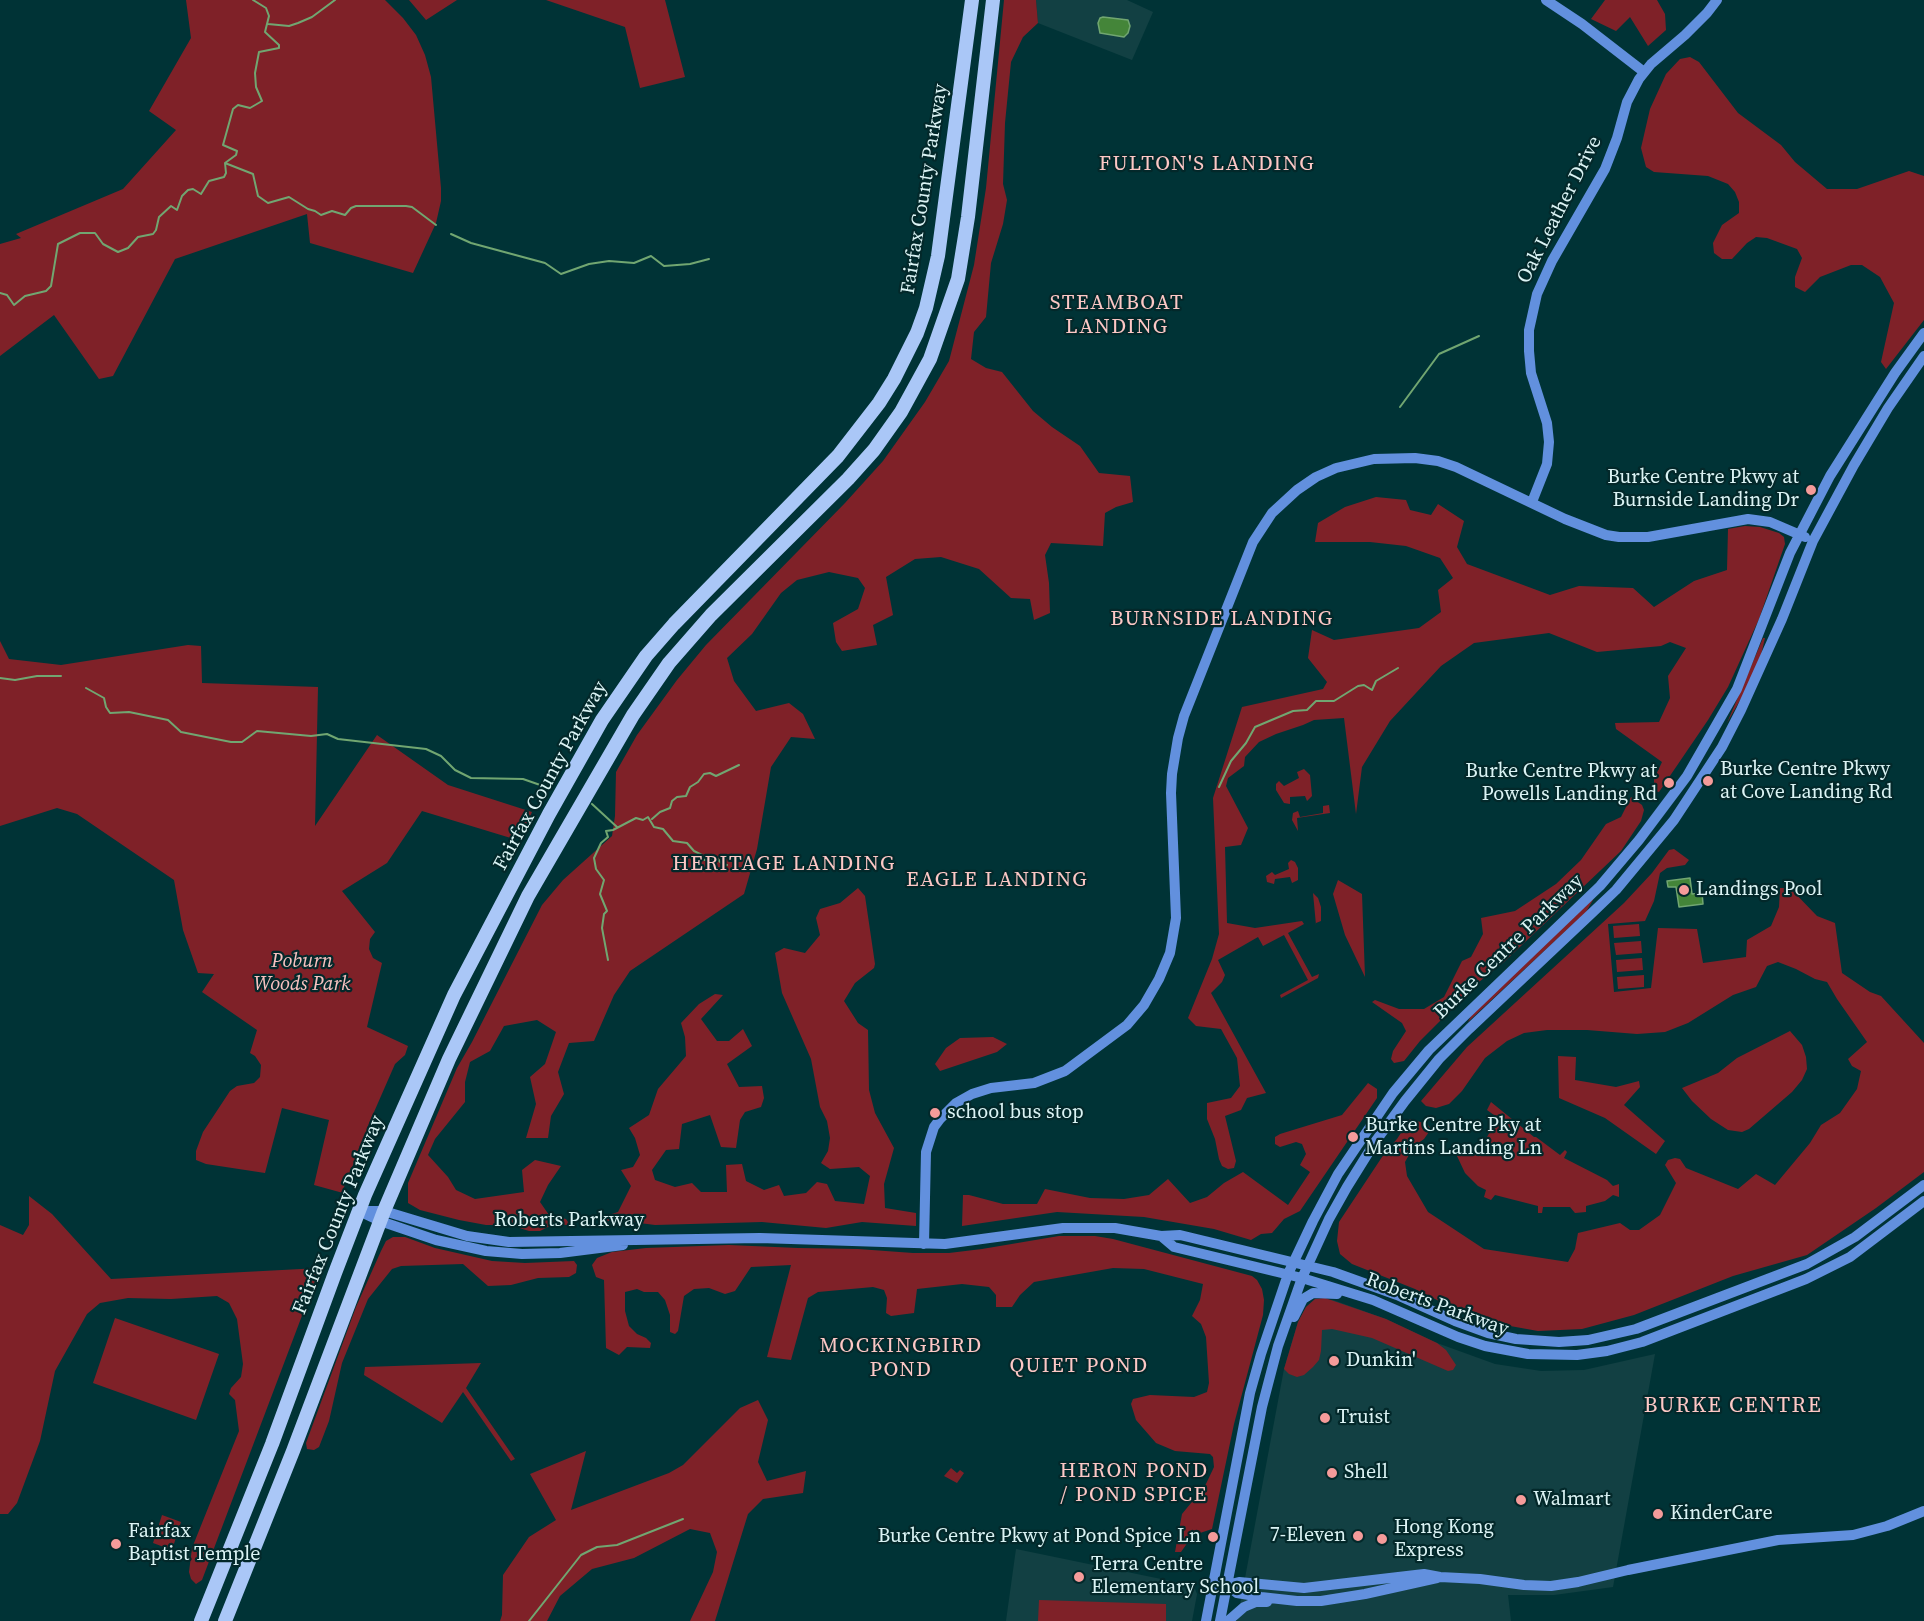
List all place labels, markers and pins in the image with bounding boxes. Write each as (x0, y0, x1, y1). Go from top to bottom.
place label: Burke Centre Pkwy at Burnside Landing Dr (1607, 466, 1799, 513)
marker: Burke Centre Pkwy at Burnside Landing Dr (1804, 483, 1818, 497)
place label: Burke Centre Pkwy at Cove Landing Rd (1720, 758, 1892, 805)
place label: Burke Centre Pkwy at Powells Landing Rd (1465, 760, 1657, 807)
marker: Burke Centre Pkwy at Cove Landing Rd (1701, 774, 1715, 788)
marker: Burke Centre Pkwy at Powells Landing Rd (1662, 776, 1676, 790)
place label: Landings Pool (1696, 878, 1822, 902)
marker: Landings Pool (1677, 883, 1691, 897)
place label: school bus stop (947, 1101, 1084, 1125)
marker: school bus stop (928, 1106, 942, 1120)
place label: Burke Centre Pky at Martins Landing Ln (1365, 1114, 1542, 1161)
marker: Burke Centre Pky at Martins Landing Ln (1346, 1130, 1360, 1144)
place label: Dunkin' (1346, 1349, 1416, 1373)
marker: Dunkin' (1327, 1354, 1341, 1368)
place label: Truist (1337, 1406, 1390, 1430)
marker: Truist (1318, 1411, 1332, 1425)
place label: Shell (1344, 1461, 1388, 1485)
marker: Shell (1325, 1466, 1339, 1480)
place label: Walmart (1533, 1488, 1610, 1512)
marker: Walmart (1514, 1493, 1528, 1507)
place label: KinderCare (1670, 1502, 1773, 1526)
marker: KinderCare (1651, 1507, 1665, 1521)
place label: Hong Kong Express (1394, 1516, 1494, 1563)
place label: Fairfax Baptist Temple (128, 1520, 260, 1567)
place label: 7-Eleven (1270, 1524, 1346, 1548)
place label: Burke Centre Pkwy at Pond Spice Ln (878, 1525, 1201, 1549)
marker: 7-Eleven (1351, 1529, 1365, 1543)
marker: Burke Centre Pkwy at Pond Spice Ln (1206, 1530, 1220, 1544)
marker: Hong Kong Express (1375, 1532, 1389, 1546)
marker: Fairfax Baptist Temple (109, 1537, 123, 1551)
place label: Terra Centre Elementary School (1091, 1553, 1259, 1600)
marker: Terra Centre Elementary School (1072, 1570, 1086, 1584)

